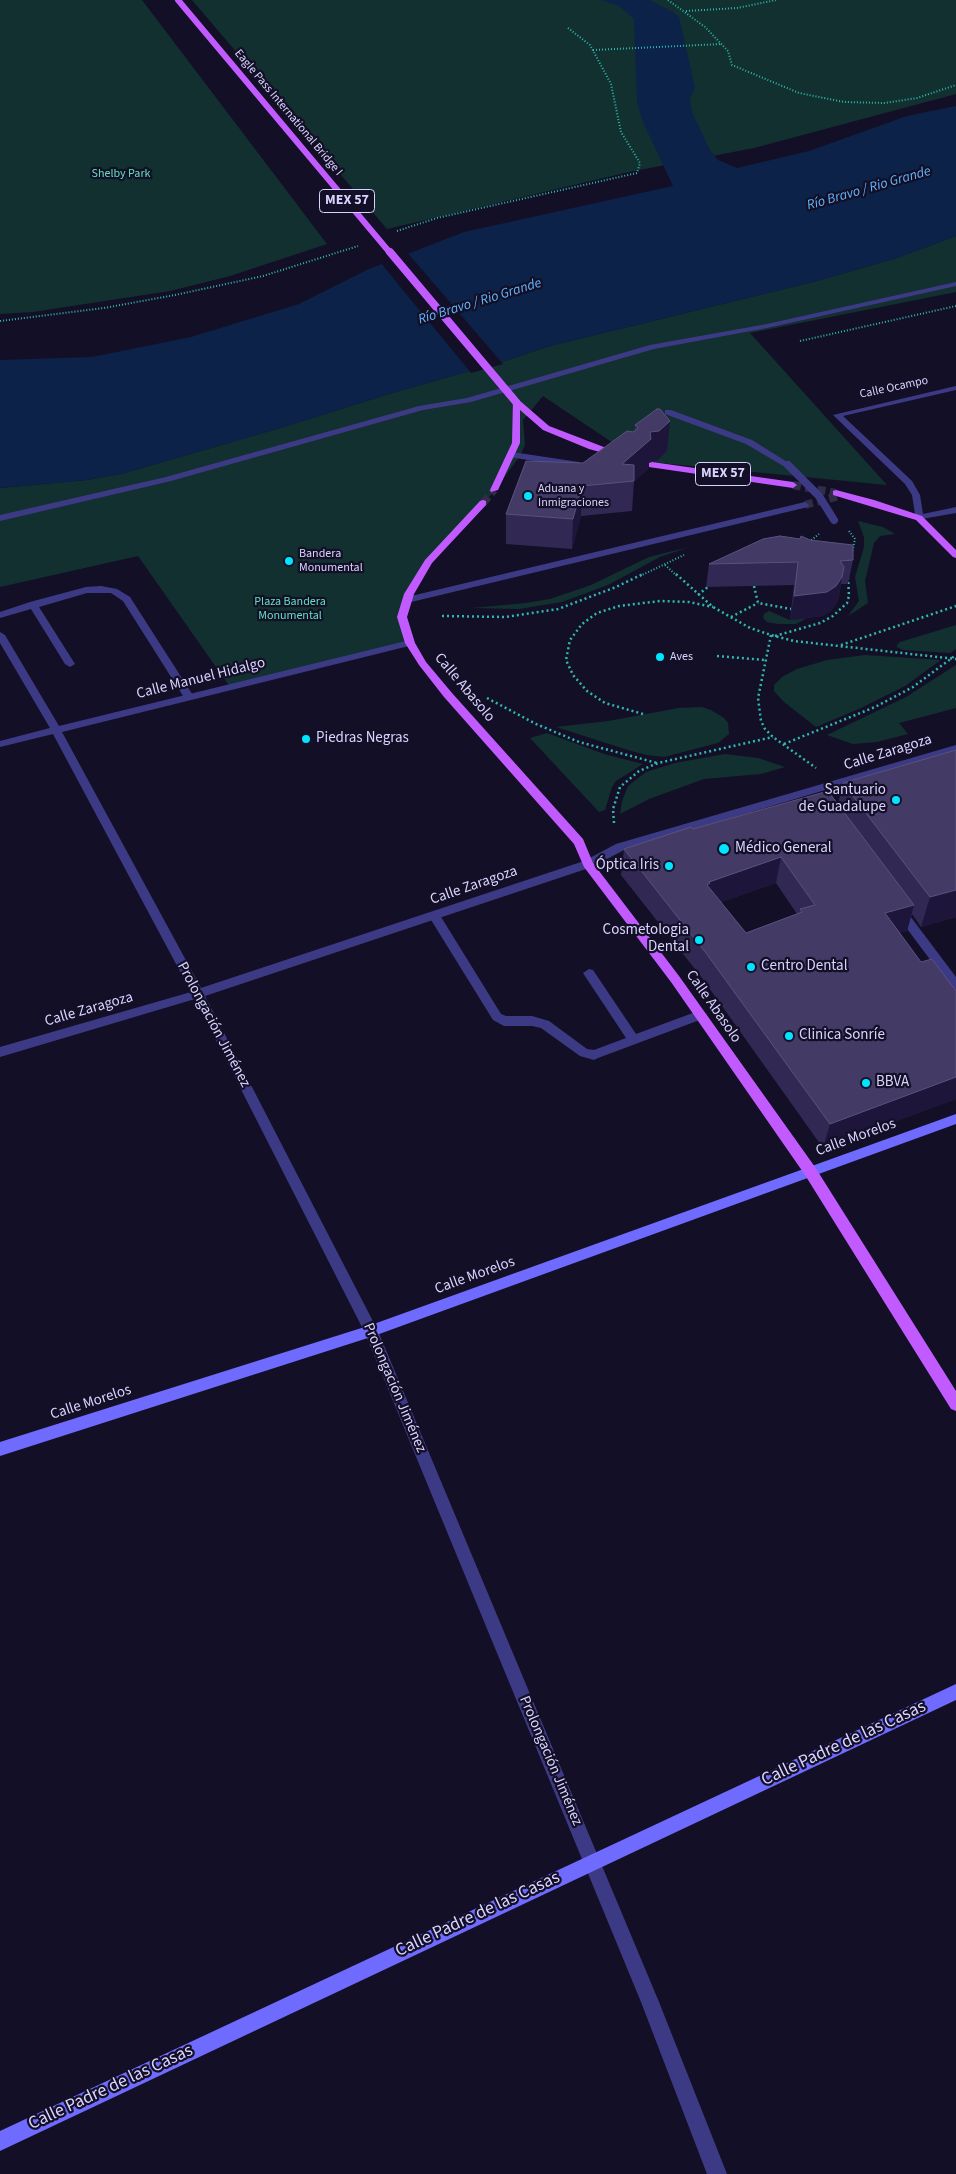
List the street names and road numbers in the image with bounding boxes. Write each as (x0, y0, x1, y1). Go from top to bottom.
street label: Eagle Pass International Bridge I (231, 47, 345, 179)
road number: MEX 57 (320, 190, 374, 212)
street label: Calle Ocampo (858, 374, 930, 402)
road number: MEX 57 (696, 462, 750, 486)
street label: Calle Abasolo (430, 650, 498, 726)
street label: Calle Manuel Hidalgo (135, 654, 267, 704)
street label: Calle Zaragoza (842, 731, 934, 775)
street label: Calle Zaragoza (428, 863, 520, 909)
street label: Prolongación Jiménez (172, 959, 254, 1091)
street label: Calle Abasolo (681, 967, 745, 1047)
street label: Calle Zaragoza (43, 989, 135, 1031)
street label: Calle Morelos (813, 1115, 899, 1161)
street label: Calle Morelos (432, 1253, 518, 1299)
street label: Prolongación Jiménez (358, 1320, 430, 1456)
street label: Calle Morelos (48, 1381, 134, 1425)
street label: Prolongación Jiménez (514, 1693, 586, 1829)
street label: Calle Padre de las Casas (758, 1696, 930, 1792)
street label: Calle Padre de las Casas (392, 1867, 564, 1963)
street label: Calle Padre de las Casas (25, 2040, 197, 2136)

